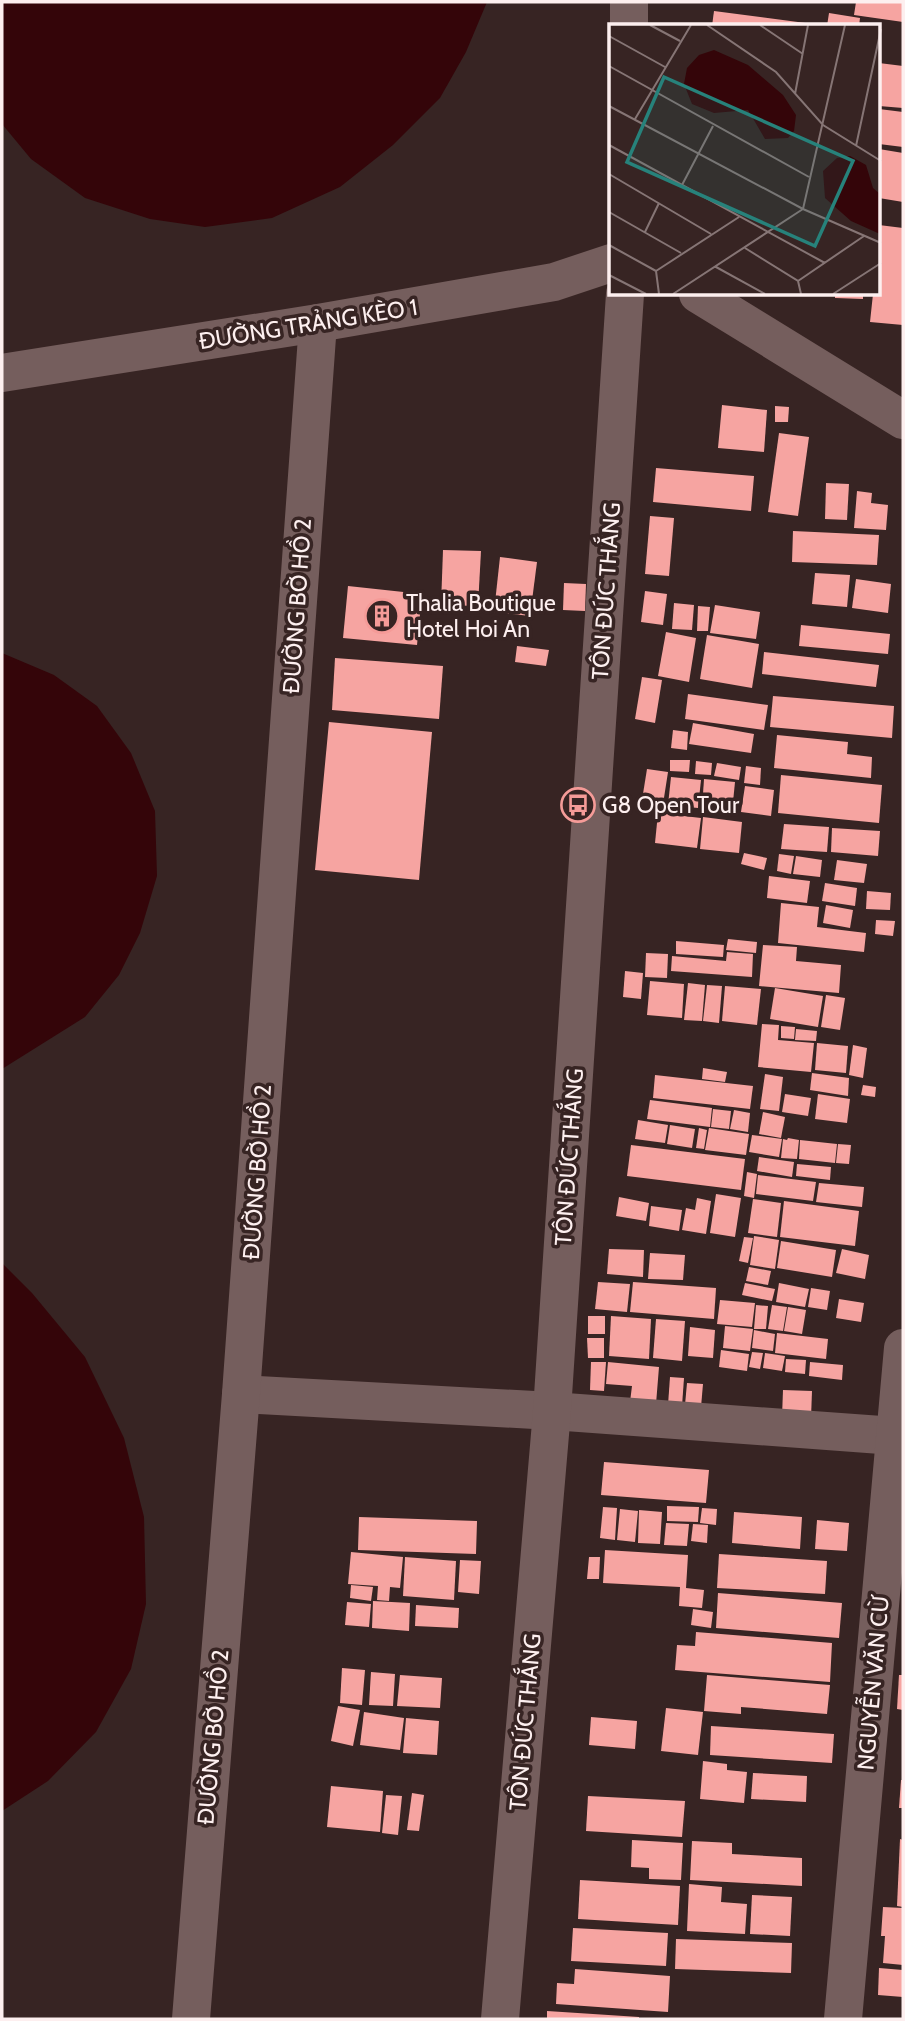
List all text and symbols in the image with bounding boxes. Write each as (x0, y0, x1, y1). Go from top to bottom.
inset map (609, 24, 880, 296)
street label: ĐƯỜNG TRẢNG KÈO 1 (197, 292, 419, 355)
street label: TÔN ĐỨC THẮNG (582, 501, 626, 681)
street label: ĐƯỜNG BỜ HỒ 2 (274, 517, 317, 695)
place label: Thalia Boutique Hotel Hoi An (406, 589, 556, 643)
building icon: Thalia Boutique Hotel Hoi An (363, 597, 401, 635)
bus stop icon: G8 Open Tour (559, 786, 597, 824)
place label: G8 Open Tour (602, 791, 740, 819)
street label: TÔN ĐỨC THẮNG (545, 1067, 589, 1247)
street label: ĐƯỜNG BỜ HỒ 2 (234, 1083, 277, 1261)
street label: NGUYỄN VĂN CỪ (848, 1593, 895, 1771)
street label: TÔN ĐỨC THẮNG (499, 1632, 547, 1812)
street label: ĐƯỜNG BỜ HỒ 2 (188, 1648, 235, 1826)

